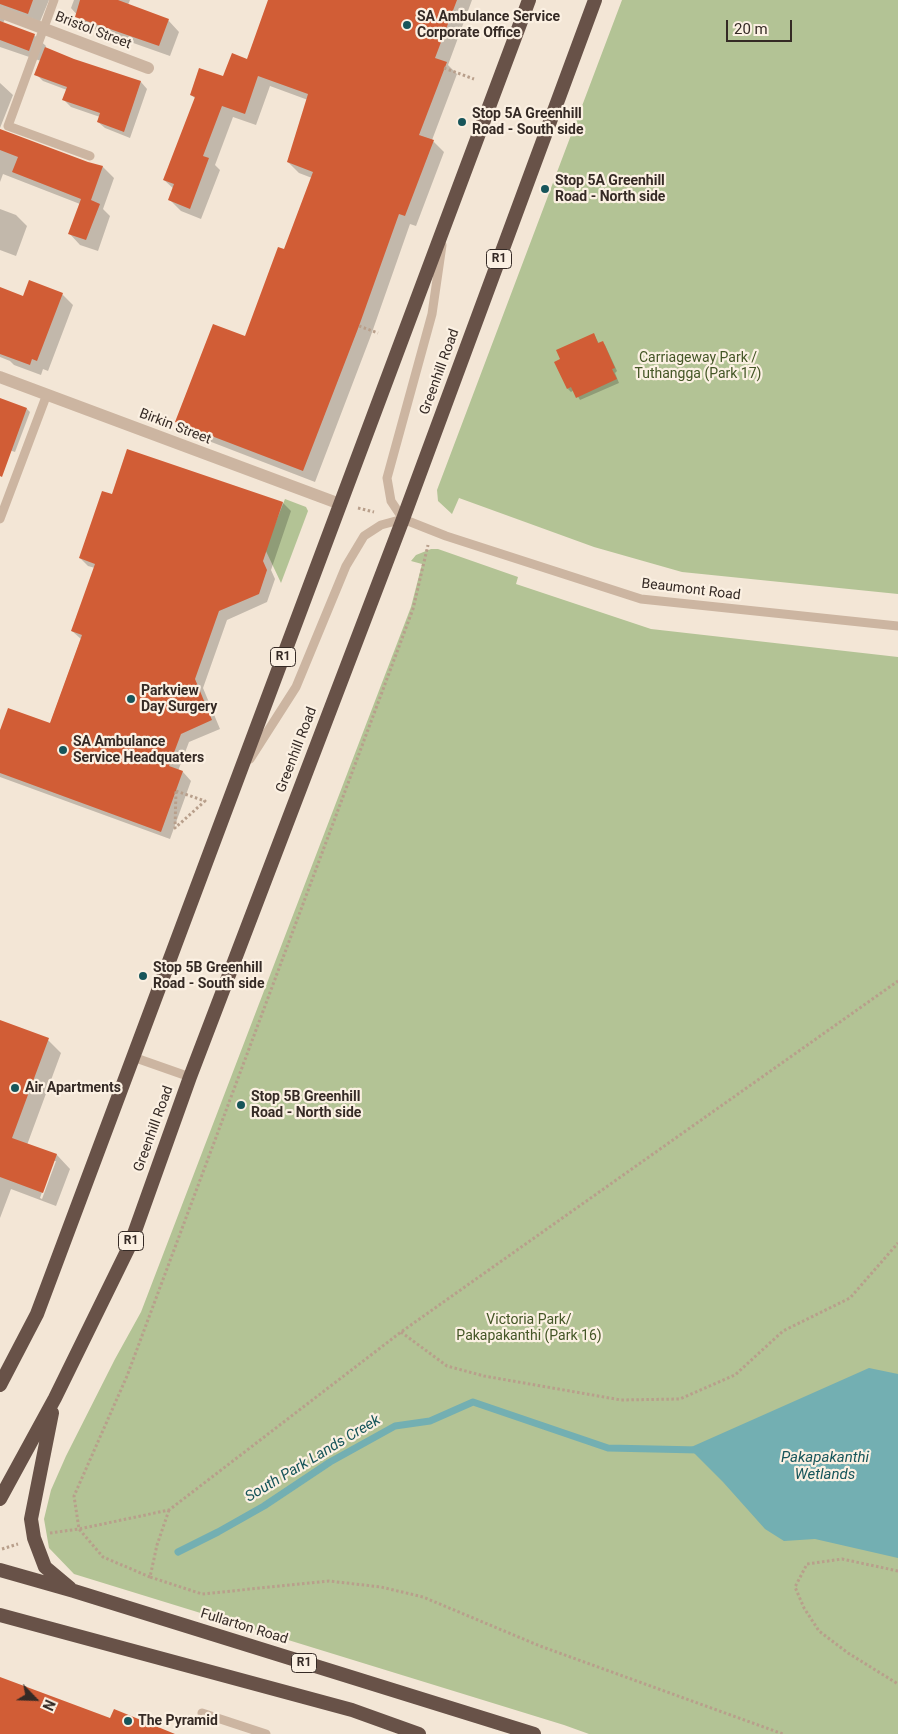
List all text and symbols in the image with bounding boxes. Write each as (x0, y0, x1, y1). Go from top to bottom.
street label: Bristol Street (52, 9, 134, 53)
place label: SA Ambulance Service Corporate Office (417, 9, 560, 41)
scale bar (728, 10, 794, 42)
marker: SA Ambulance Service Corporate Office (401, 19, 413, 31)
text: 20 m (734, 20, 768, 38)
place label: Stop 5A Greenhill Road - South side (472, 106, 583, 138)
marker: Stop 5A Greenhill Road - South side (456, 116, 468, 128)
place label: Stop 5A Greenhill Road - North side (555, 173, 665, 206)
marker: Stop 5A Greenhill Road - North side (539, 183, 551, 195)
road number: R1 (486, 250, 512, 268)
street label: Greenhill Road (417, 327, 463, 417)
park label: Carriageway Park / Tuthangga (Park 17) (635, 350, 761, 382)
street label: Birkin Street (137, 406, 213, 448)
street label: Beaumont Road (641, 576, 741, 604)
road number: R1 (270, 648, 296, 666)
place label: Parkview Day Surgery (141, 683, 217, 716)
marker: Parkview Day Surgery (125, 693, 137, 705)
street label: Greenhill Road (273, 705, 321, 795)
place label: SA Ambulance Service Headquaters (73, 734, 204, 766)
marker: SA Ambulance Service Headquaters (57, 744, 69, 756)
place label: Stop 5B Greenhill Road - South side (153, 960, 264, 992)
marker: Stop 5B Greenhill Road - South side (137, 970, 149, 982)
place label: Air Apartments (25, 1080, 121, 1096)
marker: Air Apartments (9, 1082, 21, 1094)
street label: Greenhill Road (131, 1084, 177, 1174)
place label: Stop 5B Greenhill Road - North side (251, 1089, 361, 1122)
marker: Stop 5B Greenhill Road - North side (235, 1099, 247, 1111)
road number: R1 (118, 1232, 144, 1250)
park label: Victoria Park/ Pakapakanthi (Park 16) (456, 1312, 602, 1344)
water label: South Park Lands Creek (242, 1411, 384, 1507)
water label: Pakapakanthi Wetlands (781, 1449, 869, 1484)
street label: Fullarton Road (198, 1606, 290, 1648)
road number: R1 (292, 1654, 316, 1672)
north arrow (10, 1674, 60, 1724)
text: N (39, 1697, 58, 1713)
place label: The Pyramid (138, 1713, 218, 1729)
marker: The Pyramid (122, 1715, 134, 1727)

